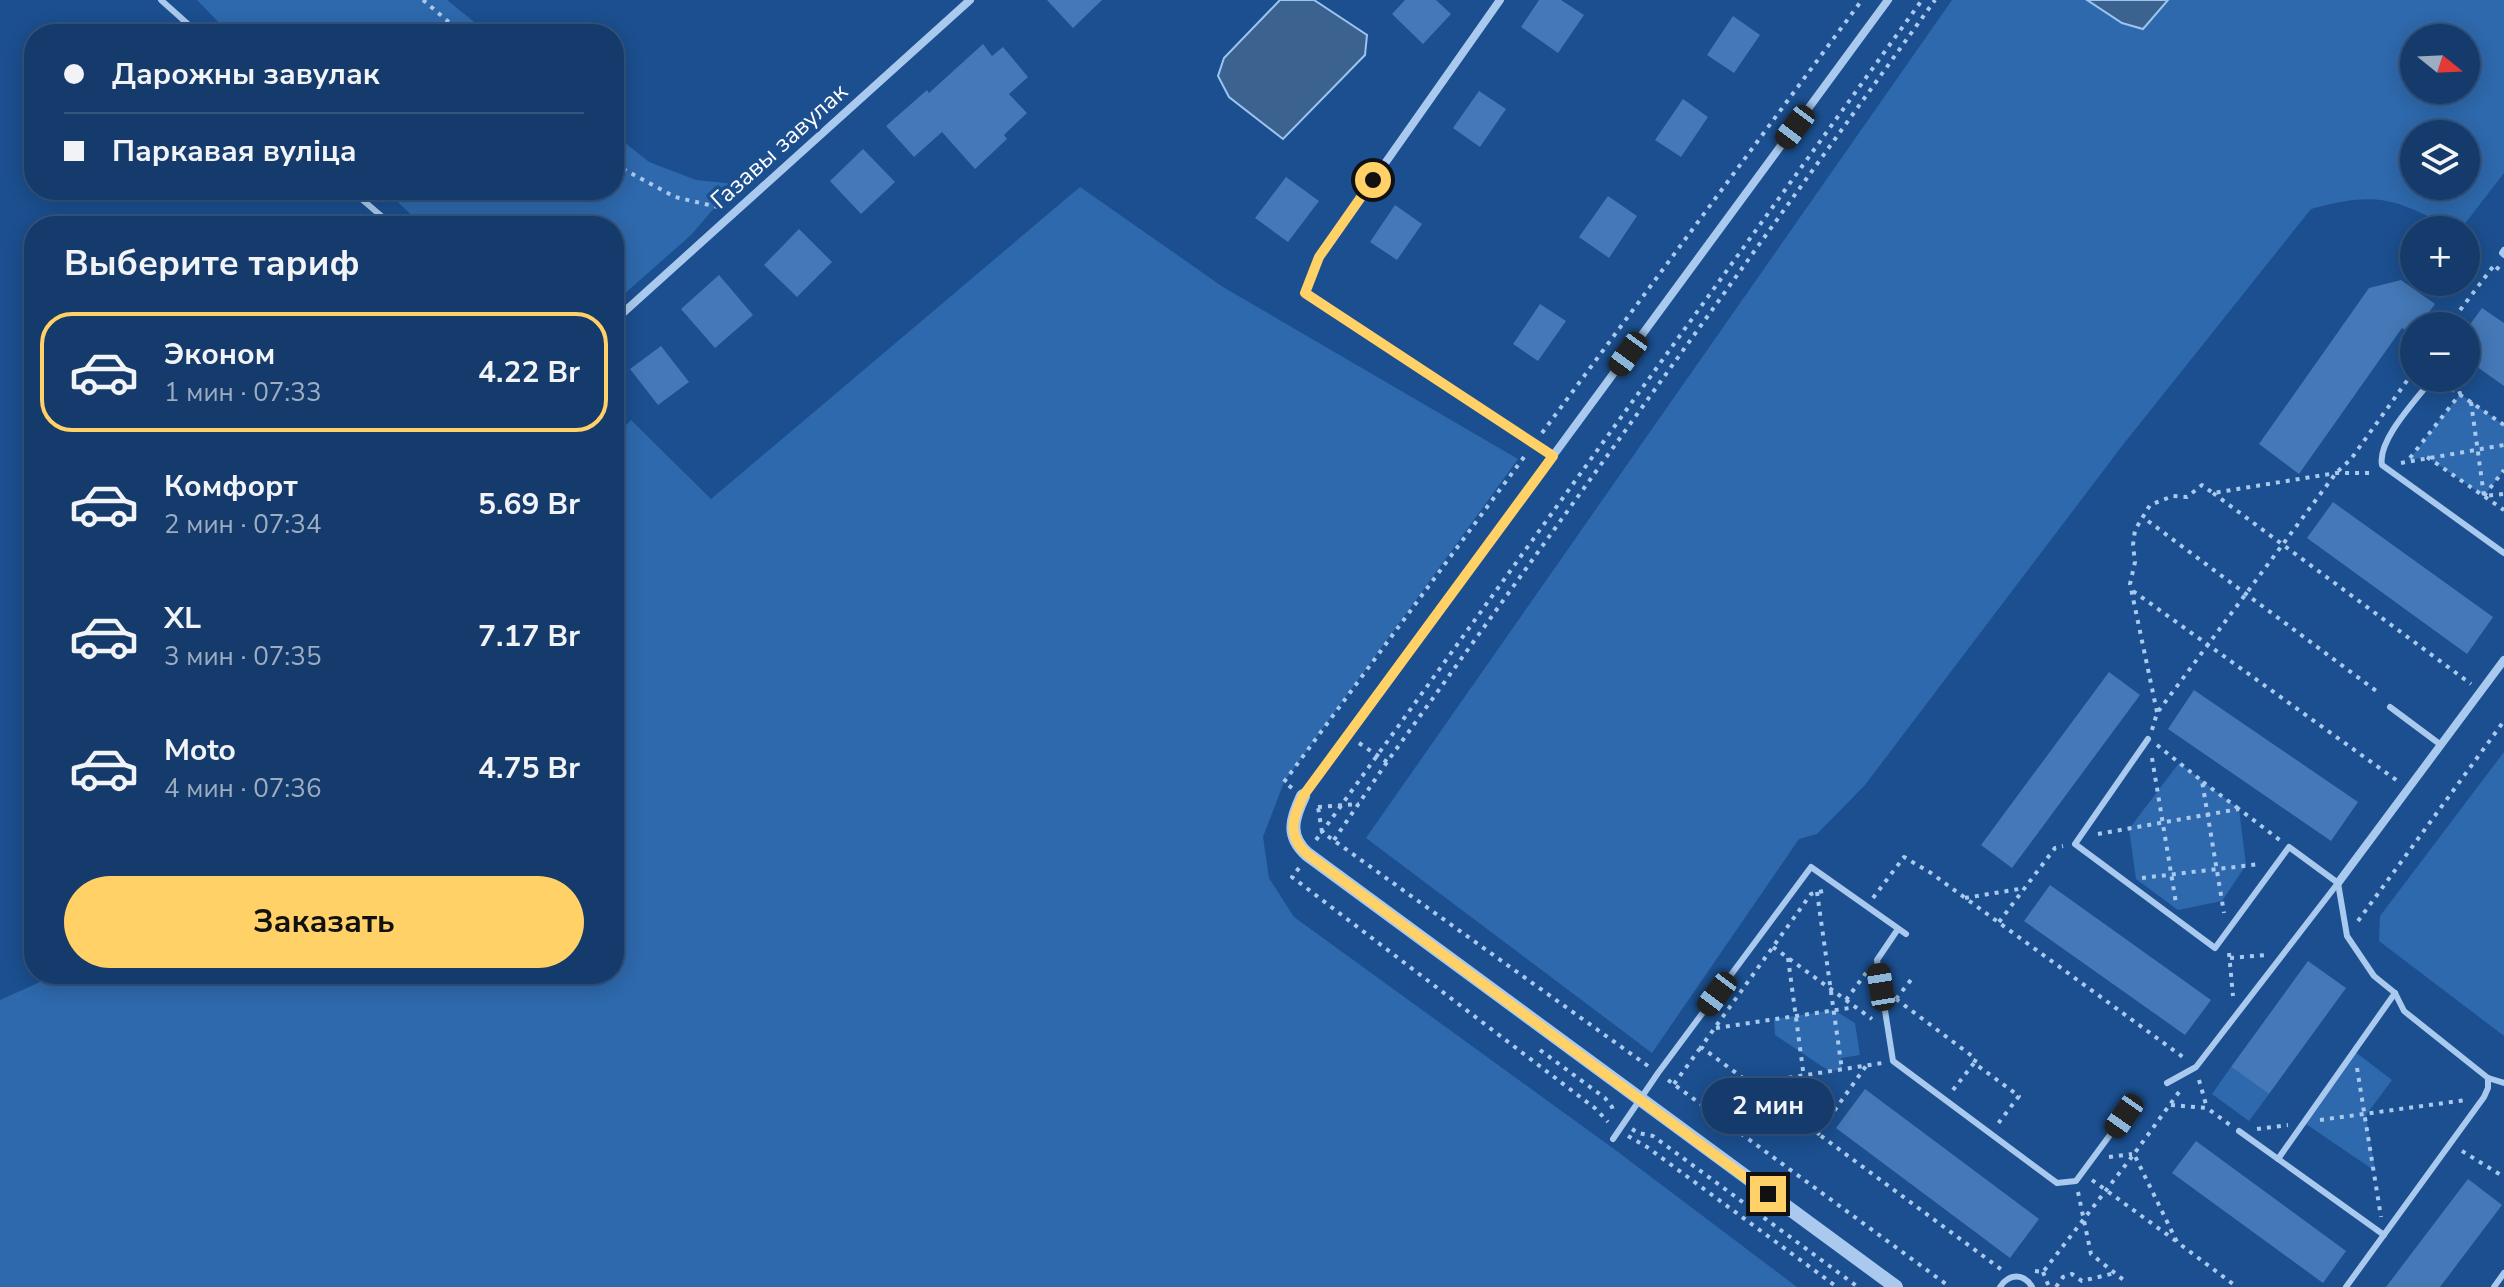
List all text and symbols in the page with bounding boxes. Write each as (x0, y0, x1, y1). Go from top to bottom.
north arrow (2400, 24, 2480, 104)
map controls (2400, 24, 2480, 392)
text: Дарожны завулак (112, 54, 380, 95)
street label: Газавы завулак (704, 76, 854, 216)
car (1771, 101, 1819, 153)
button: layers (2400, 120, 2480, 200)
text: Паркавая вуліца (112, 131, 357, 172)
route start (1355, 162, 1391, 198)
button: + (2400, 216, 2480, 296)
text: Выберите тариф (64, 239, 360, 288)
button: − (2400, 312, 2480, 392)
car (1604, 328, 1652, 380)
text: Эконом (164, 334, 275, 375)
icon: car (68, 336, 140, 408)
text: 4.22 Br (478, 352, 580, 393)
text: 1 мин · 07:33 (164, 375, 321, 410)
text: Комфорт (164, 466, 298, 507)
icon: car (68, 468, 140, 540)
text: 5.69 Br (478, 484, 580, 525)
text: 2 мин · 07:34 (164, 507, 321, 542)
text: XL (164, 598, 201, 639)
icon: car (68, 600, 140, 672)
text: 7.17 Br (478, 616, 580, 657)
text: 3 мин · 07:35 (164, 639, 321, 674)
text: Moto (164, 730, 236, 771)
icon: car (68, 732, 140, 804)
text: 4.75 Br (478, 748, 580, 789)
text: 4 мин · 07:36 (164, 771, 321, 806)
button: Заказать (64, 876, 584, 968)
car (1865, 961, 1897, 1013)
car (1693, 968, 1741, 1020)
callout: 2 мин (1702, 1078, 1834, 1134)
text: 2 мин (1732, 1088, 1804, 1123)
car (2100, 1089, 2148, 1143)
route end (1750, 1176, 1786, 1212)

